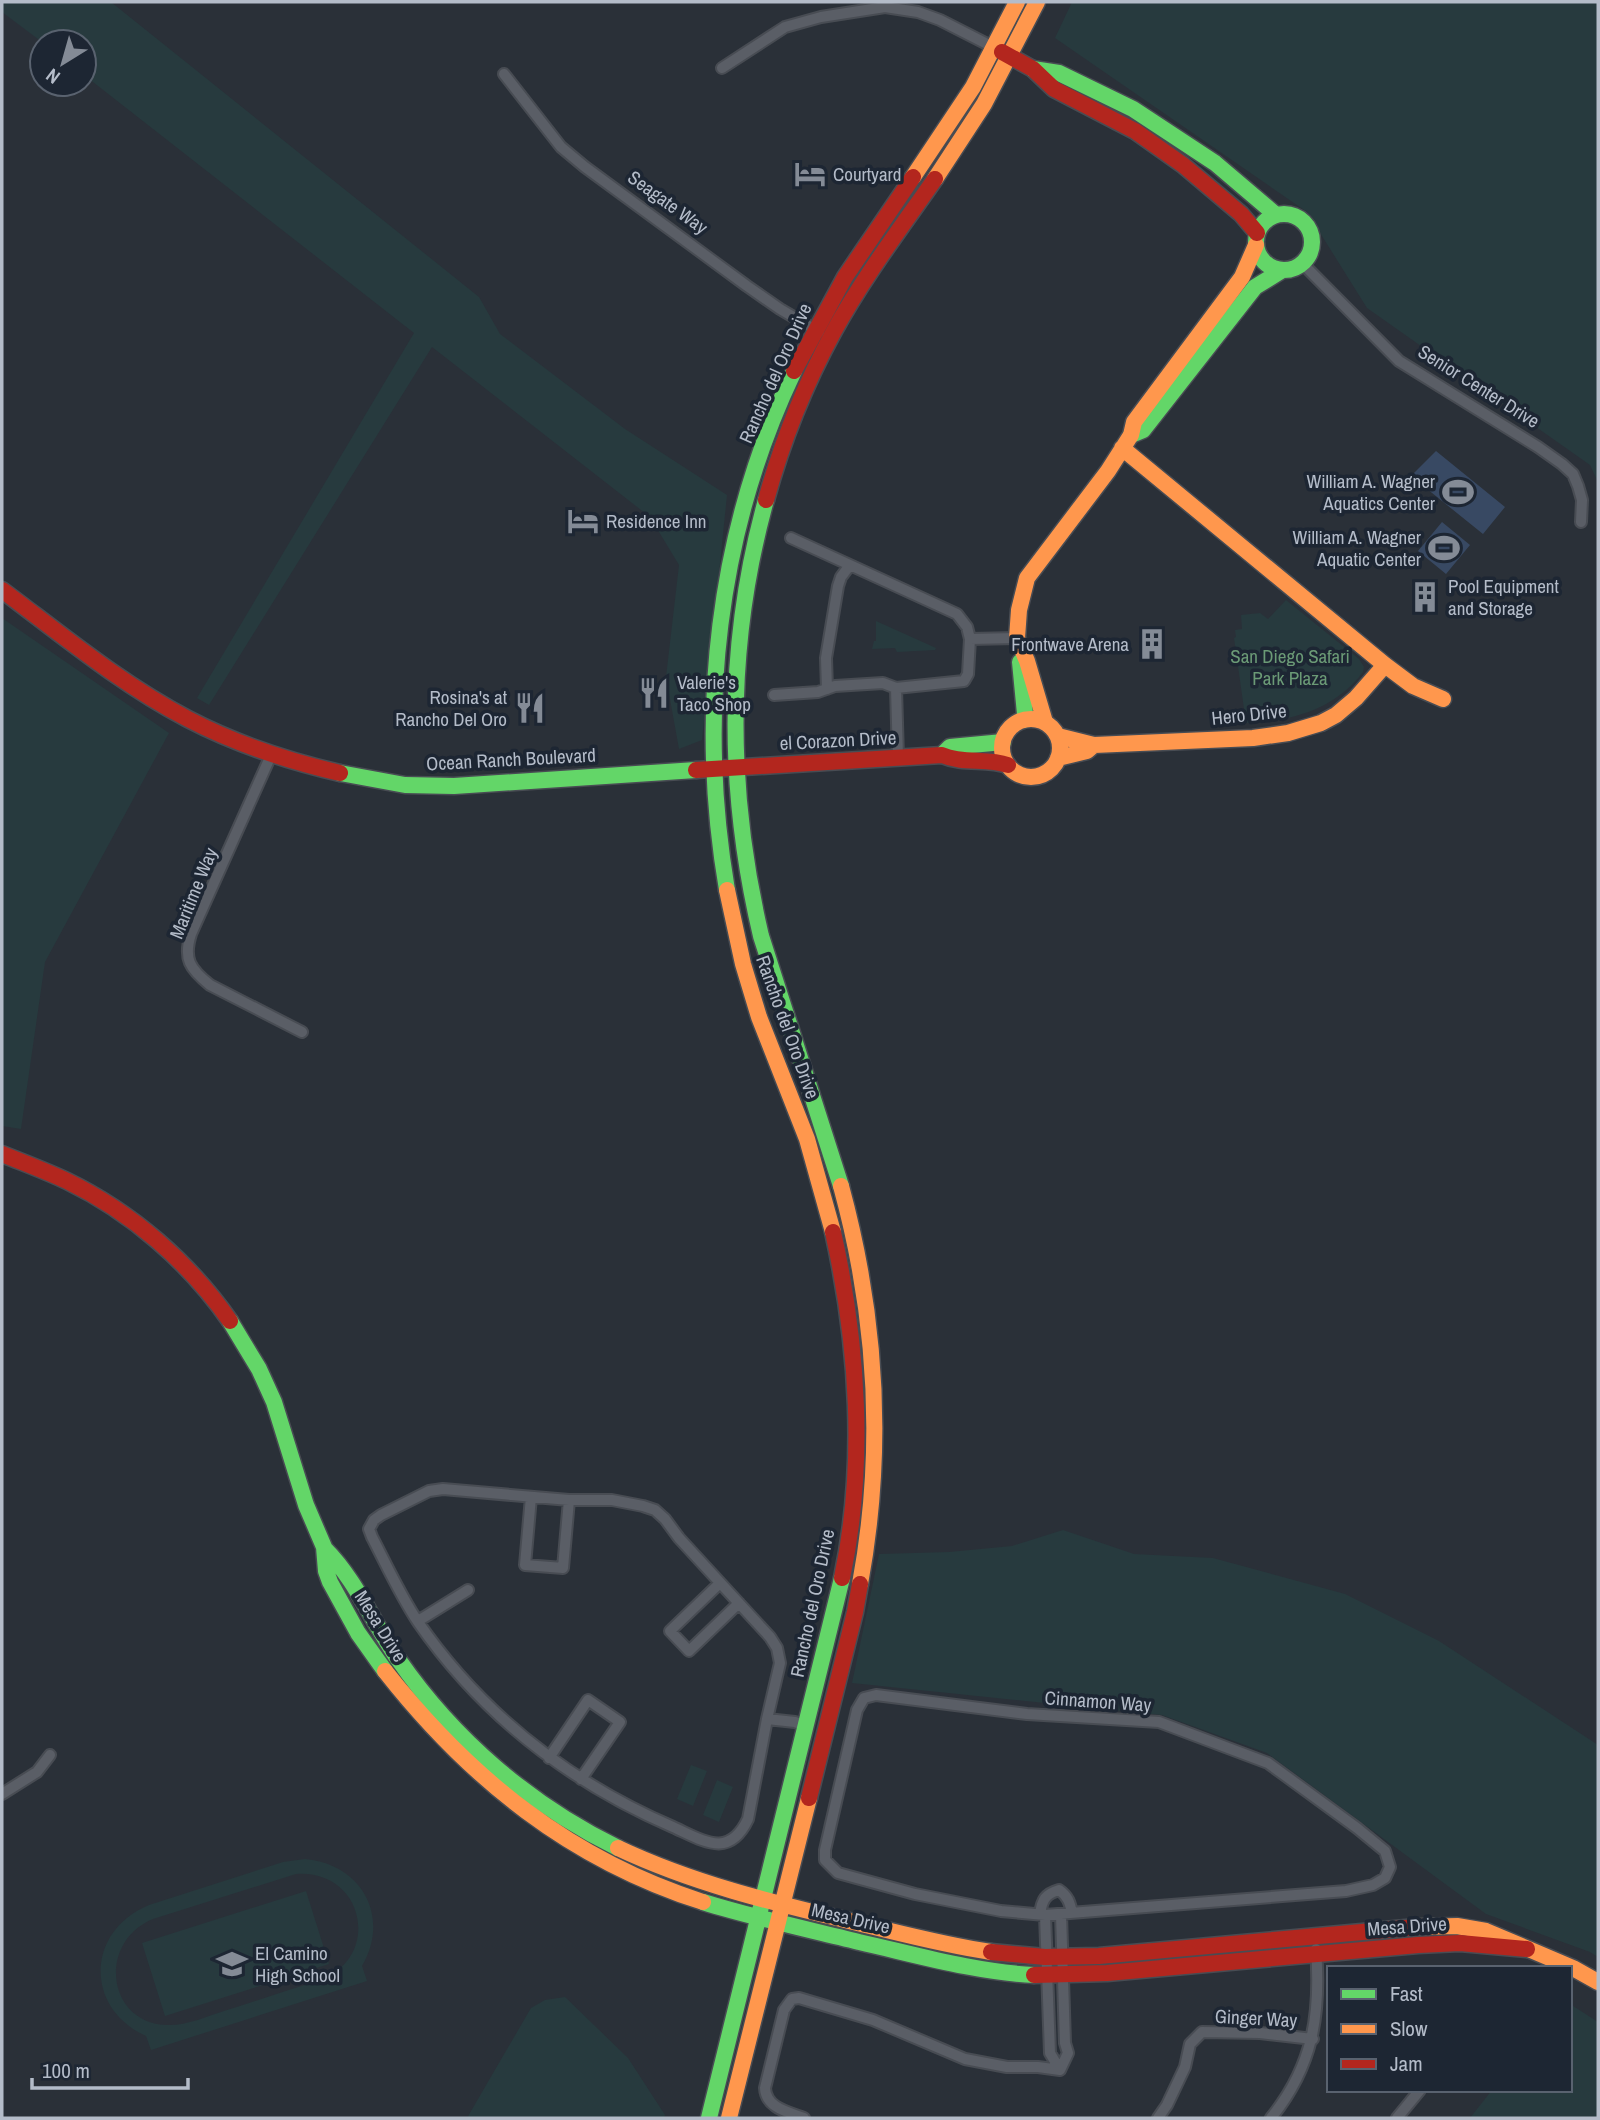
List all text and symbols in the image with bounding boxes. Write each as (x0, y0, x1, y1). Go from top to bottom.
north arrow (28, 28, 98, 98)
text: N (40, 63, 65, 90)
hotel icon: Courtyard (793, 157, 827, 191)
place label: Courtyard (833, 161, 901, 187)
street label: Seagate Way (623, 164, 713, 240)
street label: Rancho del Oro Drive (732, 299, 818, 447)
street label: Senior Center Drive (1413, 338, 1545, 434)
place label: William A. Wagner Aquatics Center (1307, 468, 1436, 516)
sports icon: William A. Wagner Aquatics Center (1441, 475, 1475, 509)
hotel icon: Residence Inn (566, 504, 600, 538)
place label: Residence Inn (606, 508, 706, 534)
place label: William A. Wagner Aquatic Center (1293, 524, 1422, 572)
sports icon: William A. Wagner Aquatic Center (1427, 531, 1461, 565)
place label: Pool Equipment and Storage (1448, 573, 1560, 621)
building icon: Pool Equipment and Storage (1408, 580, 1442, 614)
building icon: Frontwave Arena (1135, 627, 1169, 661)
place label: Frontwave Arena (1011, 631, 1129, 657)
park label: San Diego Safari Park Plaza (1230, 643, 1350, 691)
place label: Valerie's Taco Shop (677, 669, 751, 717)
restaurant icon: Valerie's Taco Shop (637, 676, 671, 710)
place label: Rosina's at Rancho Del Oro (395, 684, 508, 732)
restaurant icon: Rosina's at Rancho Del Oro (513, 691, 547, 725)
street label: Hero Drive (1210, 697, 1288, 731)
street label: el Corazon Drive (779, 724, 897, 756)
street label: Ocean Ranch Boulevard (426, 742, 596, 776)
street label: Maritime Way (163, 843, 223, 943)
street label: Rancho del Oro Drive (750, 952, 826, 1102)
street label: Rancho del Oro Drive (784, 1527, 840, 1679)
street label: Mesa Drive (349, 1585, 413, 1667)
street label: Cinnamon Way (1044, 1684, 1152, 1718)
street label: Mesa Drive (809, 1896, 893, 1940)
street label: Mesa Drive (1366, 1910, 1448, 1942)
place label: El Camino High School (255, 1940, 340, 1988)
school or university icon: El Camino High School (215, 1947, 249, 1981)
legend (1327, 1966, 1572, 2092)
text: Fast (1390, 1979, 1423, 2008)
street label: Ginger Way (1214, 2003, 1298, 2033)
text: Slow (1390, 2014, 1428, 2043)
scale bar (32, 2046, 187, 2090)
text: Jam (1390, 2049, 1423, 2078)
text: 100 m (42, 2056, 90, 2085)

